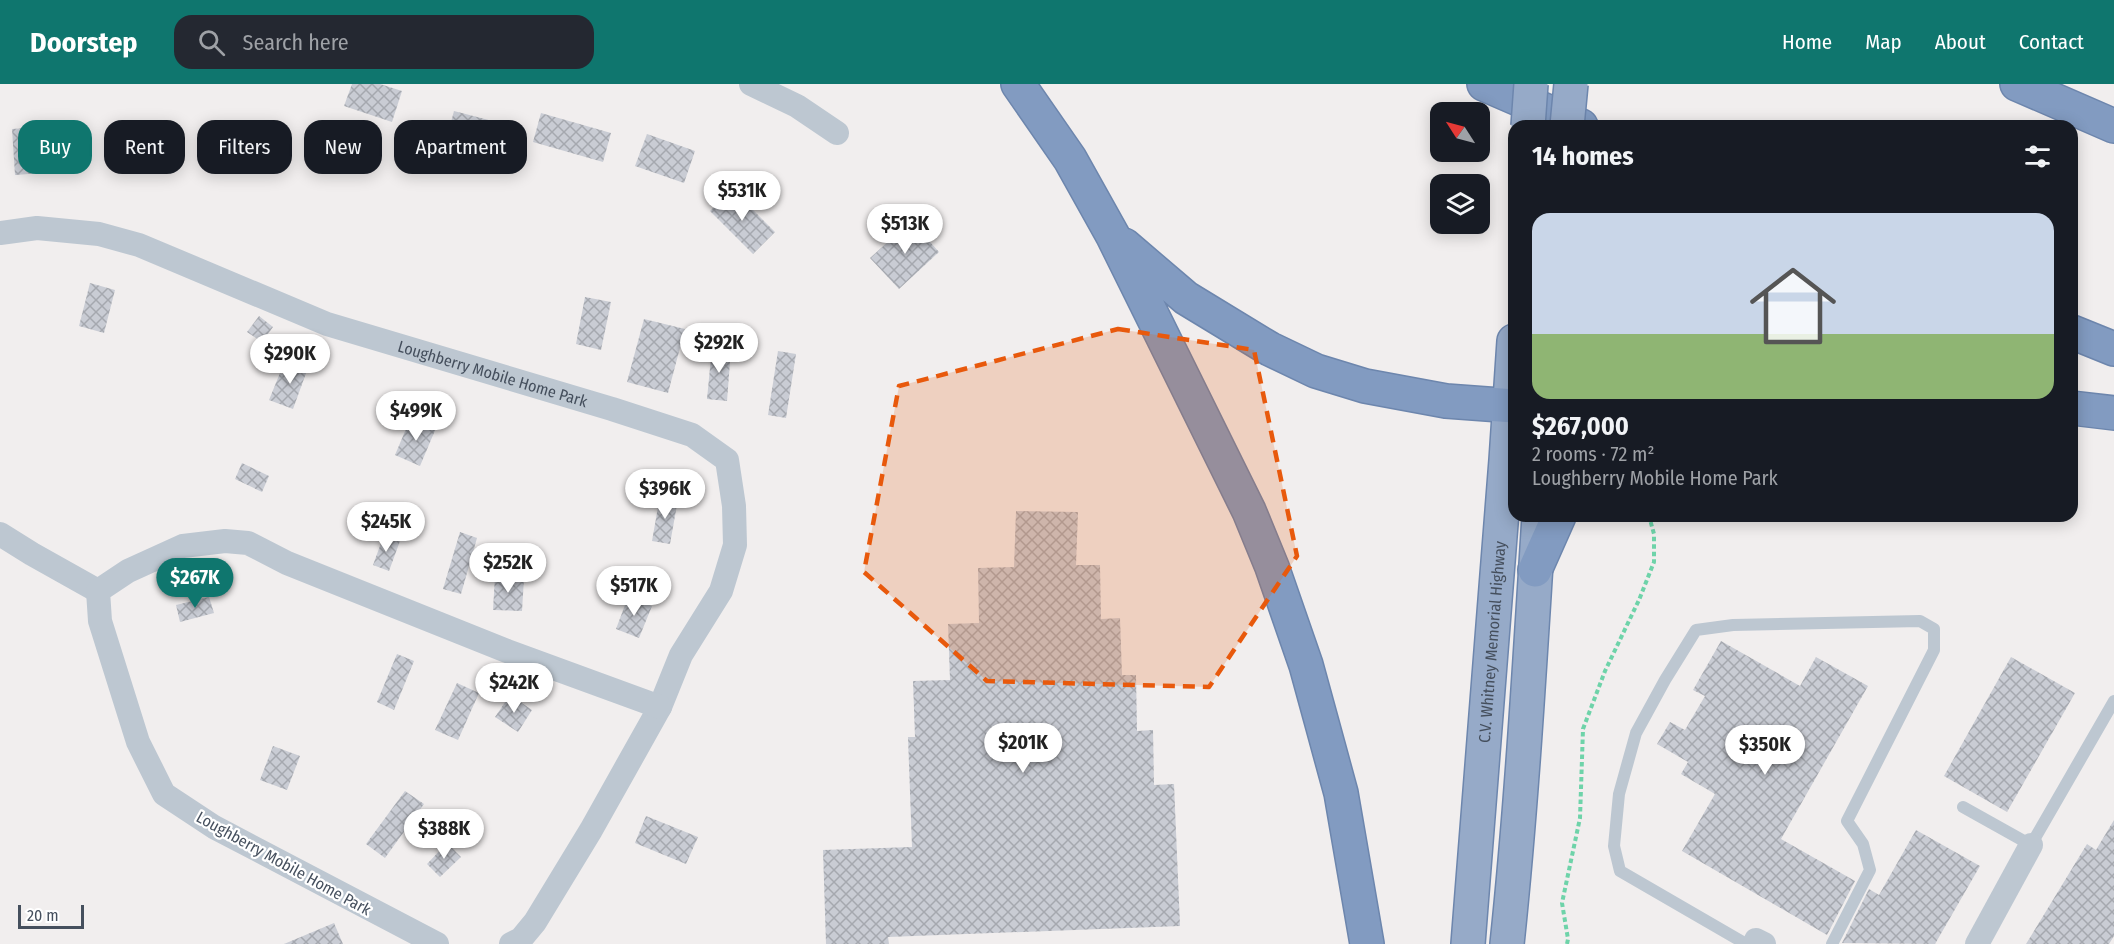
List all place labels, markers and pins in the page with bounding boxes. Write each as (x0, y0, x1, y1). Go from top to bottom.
pin: $531K (700, 171, 784, 222)
pin: $513K (863, 204, 947, 255)
pin: $292K (677, 323, 761, 374)
pin: $290K (248, 334, 332, 385)
pin: $499K (374, 391, 458, 442)
pin: $396K (623, 469, 707, 520)
pin: $245K (344, 502, 428, 553)
pin: $252K (466, 543, 550, 594)
pin: $267K (153, 558, 237, 609)
pin: $517K (592, 566, 676, 617)
pin: $242K (472, 663, 556, 714)
pin: $201K (981, 723, 1065, 774)
pin: $350K (1723, 725, 1807, 776)
pin: $388K (402, 809, 486, 860)

